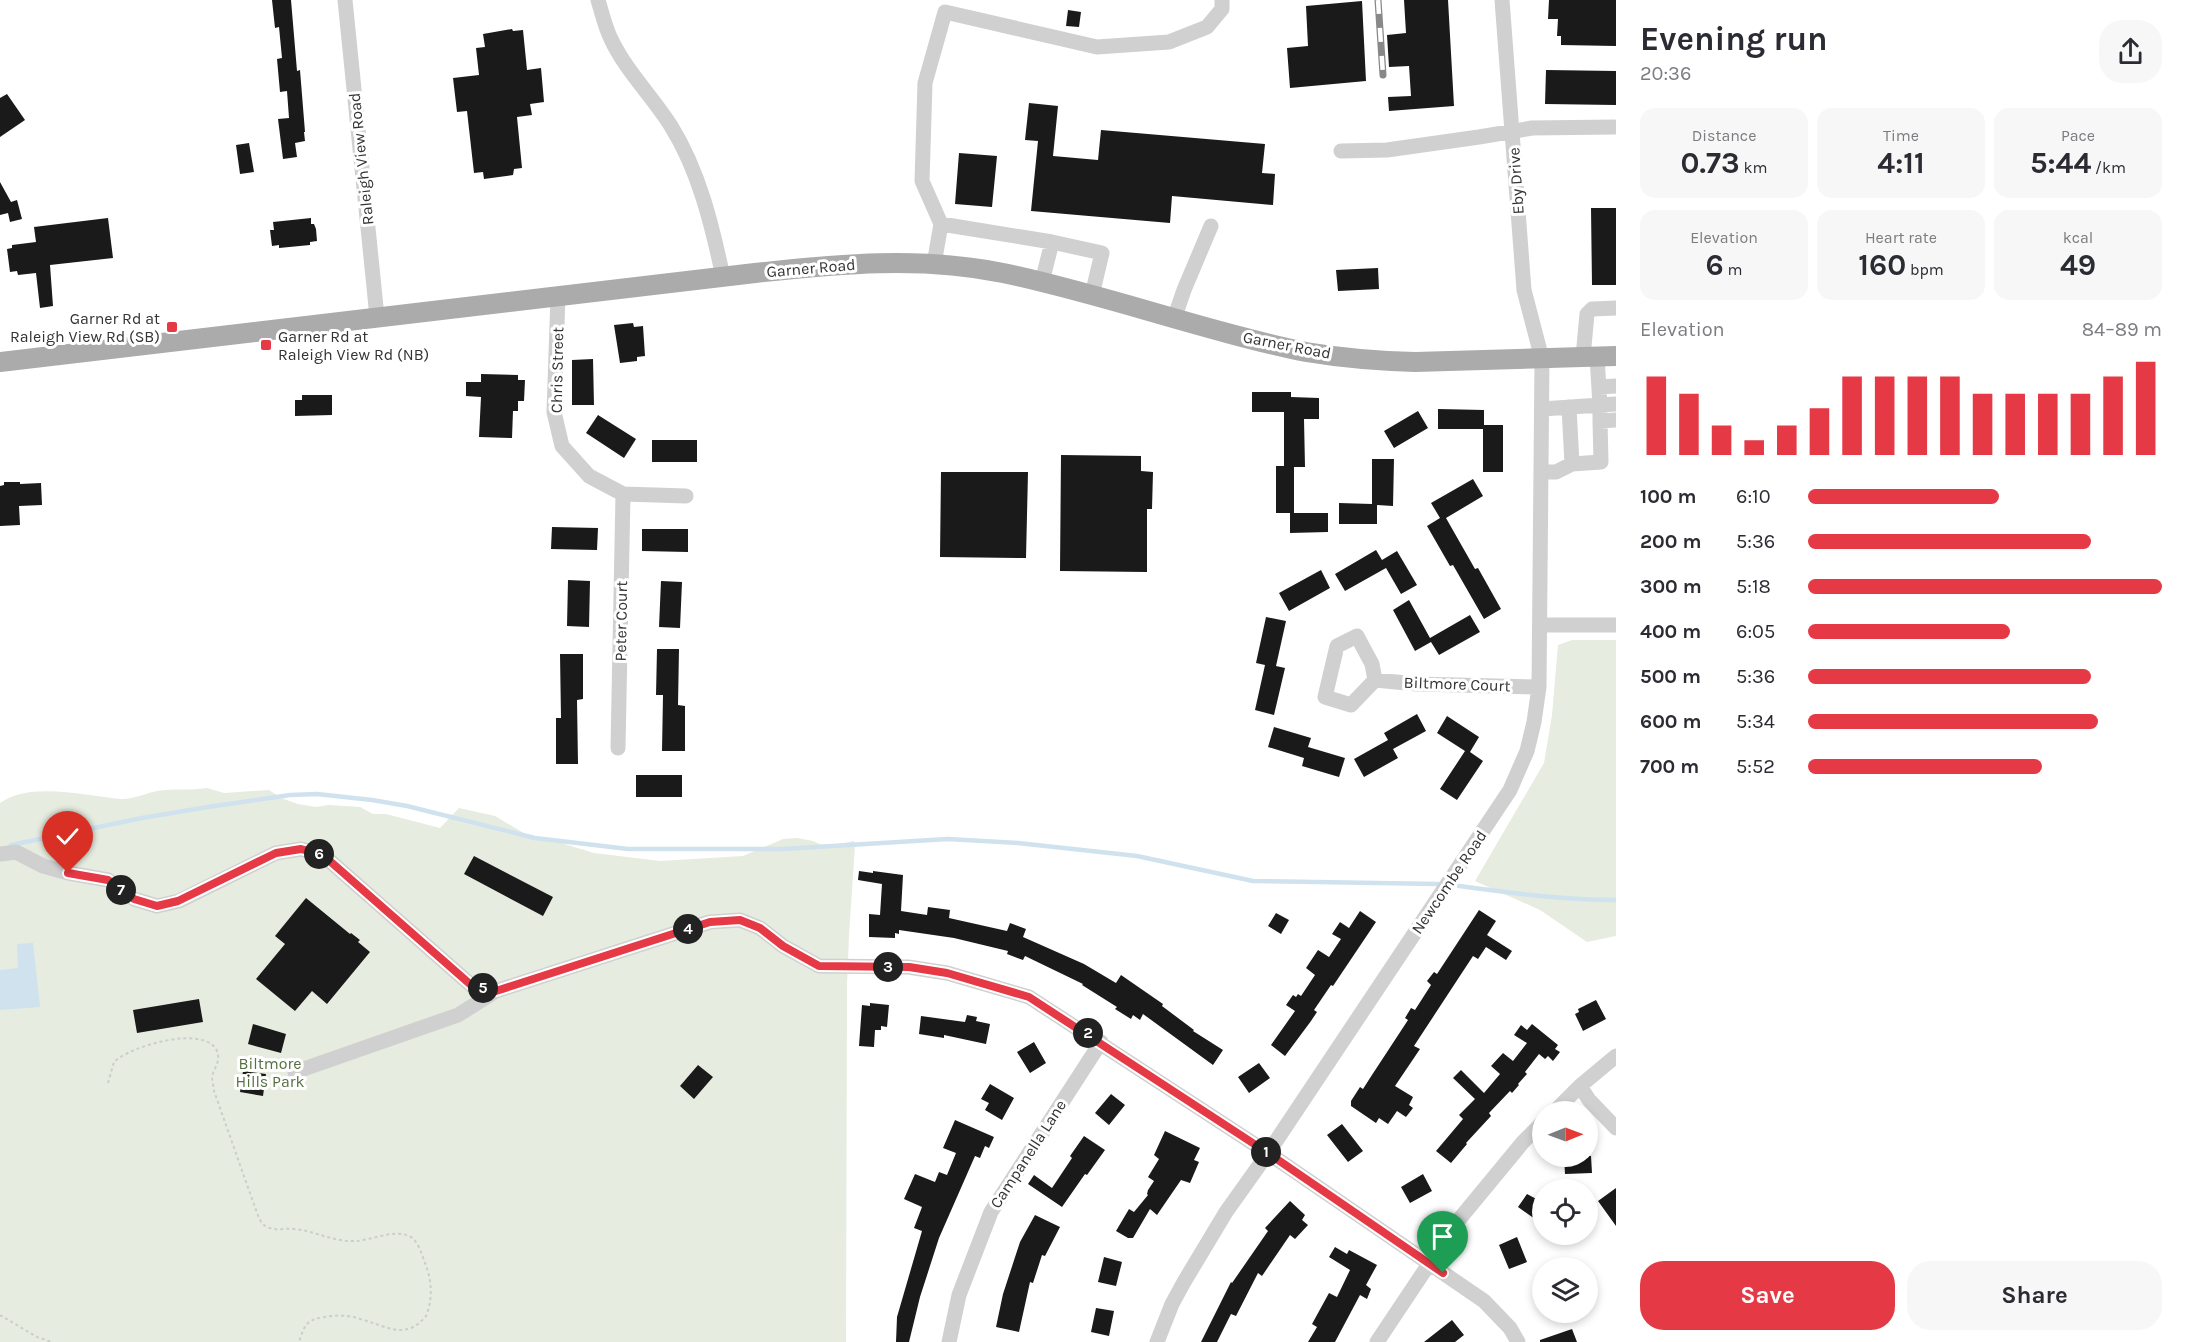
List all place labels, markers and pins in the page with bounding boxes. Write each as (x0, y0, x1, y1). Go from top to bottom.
place label: Garner Rd at Raleigh View Rd (SB) (10, 309, 160, 346)
marker: Garner Rd at Raleigh View Rd (SB) (165, 320, 179, 334)
place label: Garner Rd at Raleigh View Rd (NB) (278, 327, 429, 364)
marker: Garner Rd at Raleigh View Rd (NB) (259, 338, 273, 352)
pin (42, 811, 93, 873)
pin: 6 (304, 839, 334, 869)
pin: 7 (106, 875, 136, 905)
pin: 4 (673, 914, 703, 944)
pin: 3 (873, 952, 903, 982)
pin: 5 (468, 973, 498, 1003)
pin: 2 (1073, 1018, 1103, 1048)
pin: 1 (1251, 1137, 1281, 1167)
pin (1417, 1211, 1468, 1273)

